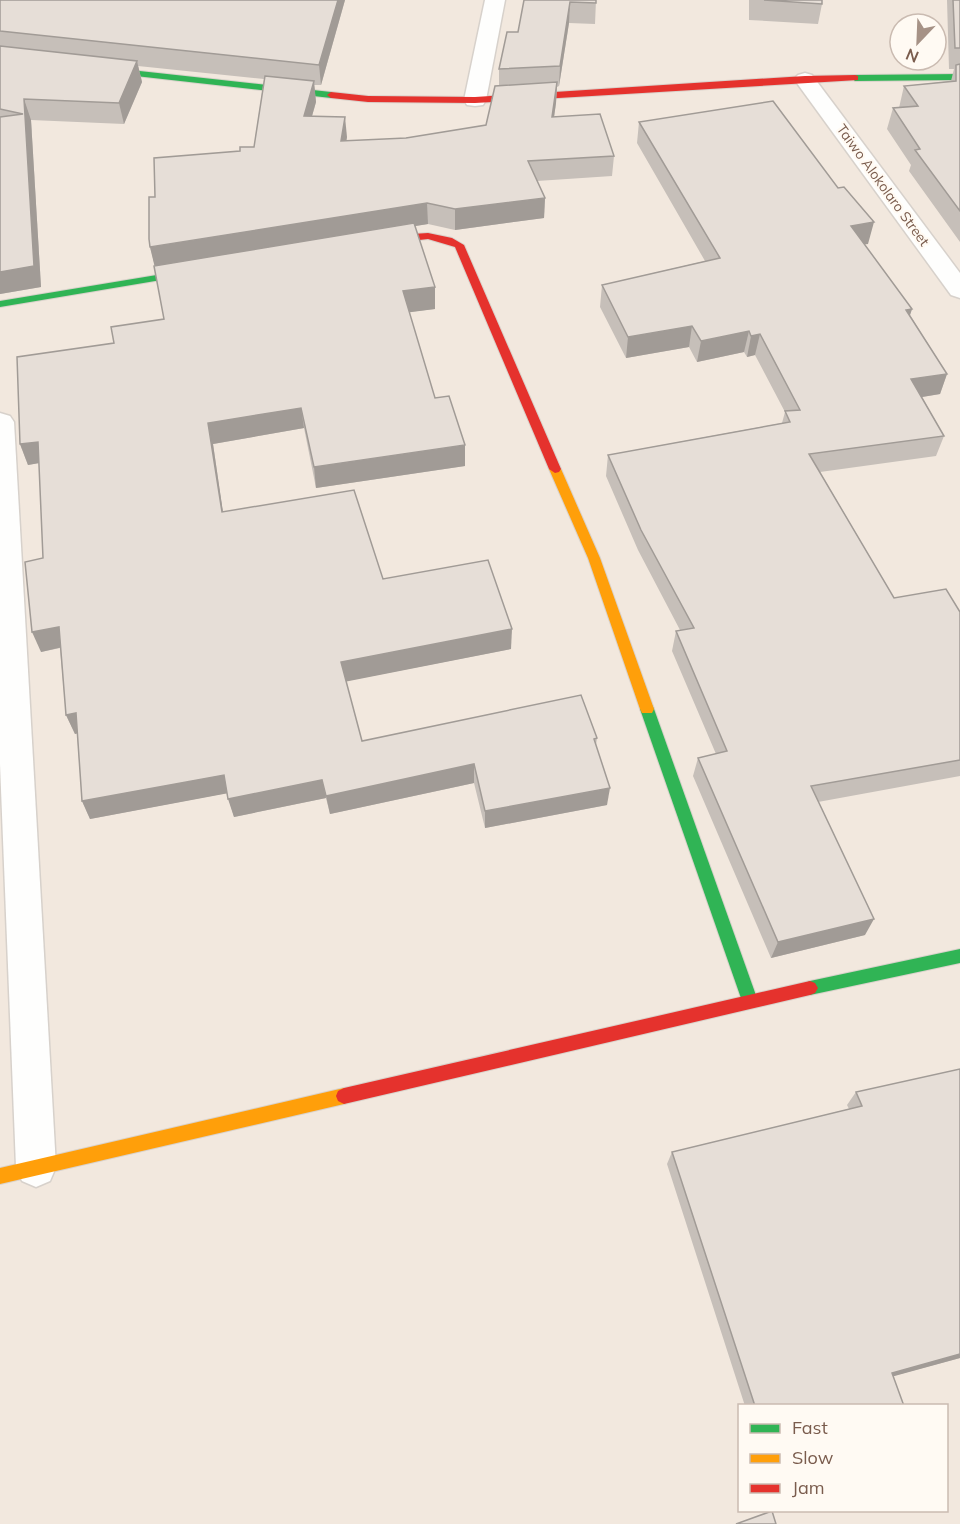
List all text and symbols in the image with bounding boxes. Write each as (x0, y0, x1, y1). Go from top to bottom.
north arrow (888, 12, 948, 72)
text: N (903, 44, 922, 67)
street label: Taiwo Alokolaro Street (833, 120, 933, 250)
legend (738, 1404, 948, 1512)
text: Fast (792, 1416, 828, 1439)
text: Slow (792, 1446, 834, 1469)
text: Jam (792, 1476, 825, 1499)

